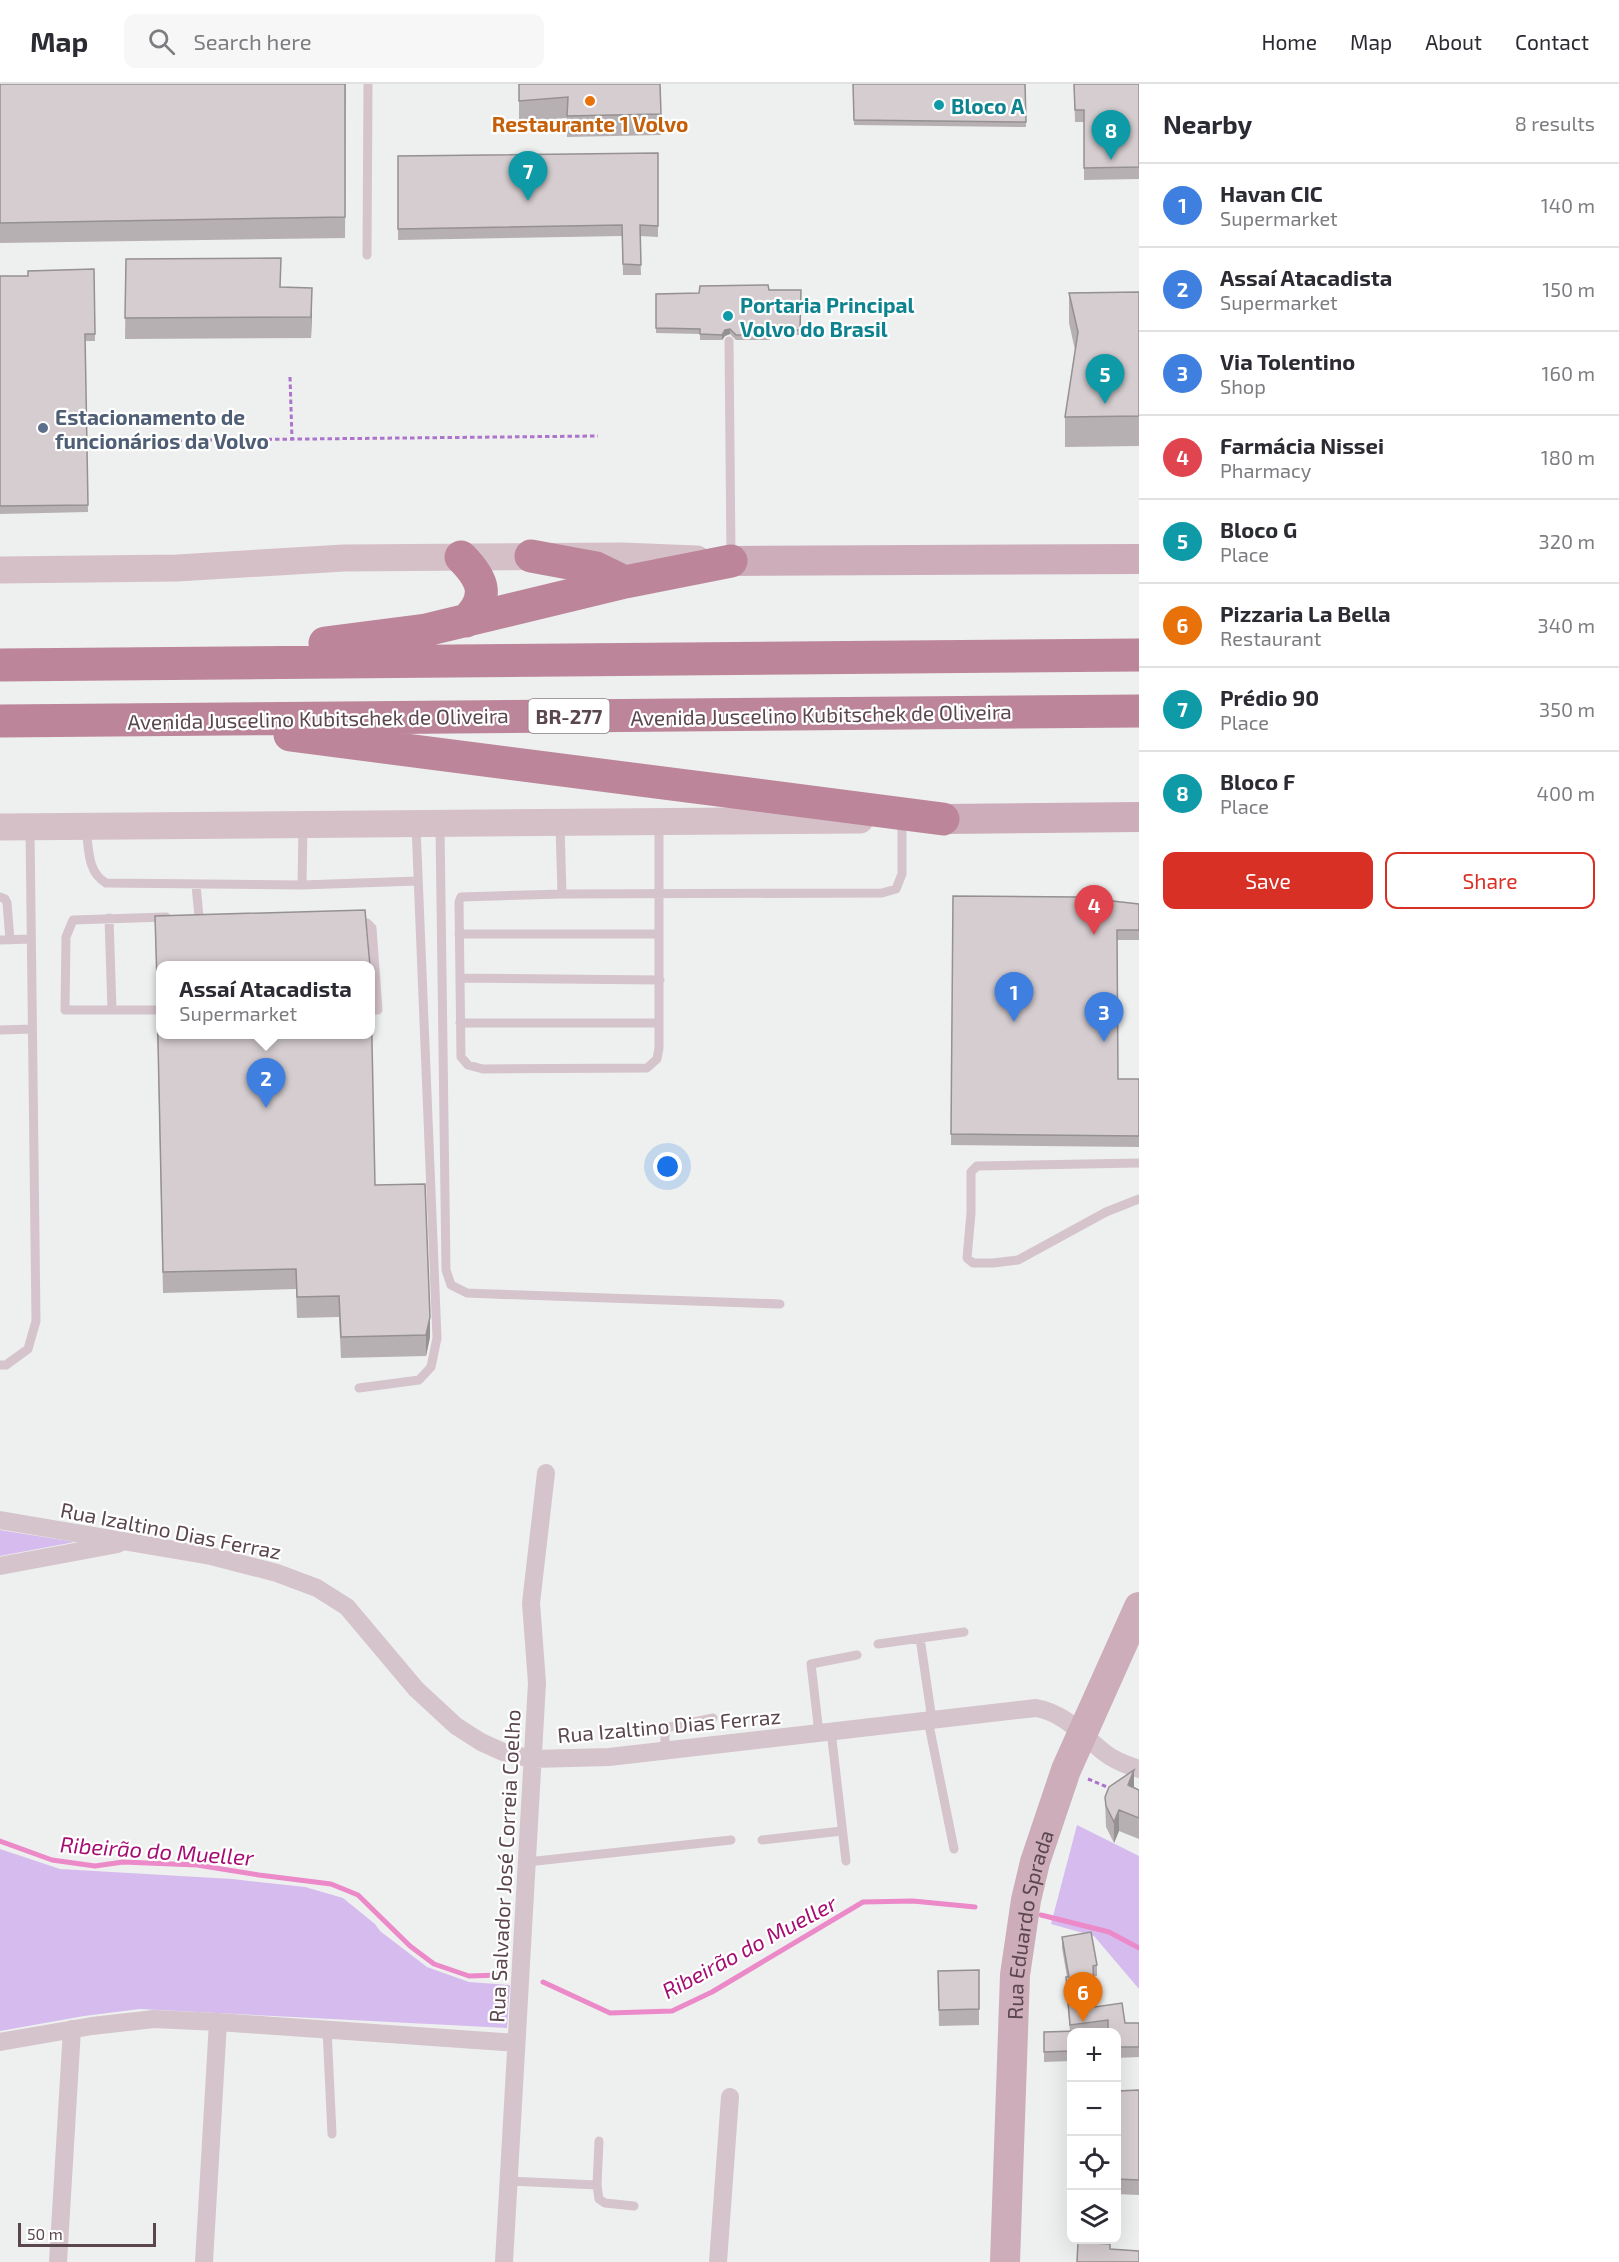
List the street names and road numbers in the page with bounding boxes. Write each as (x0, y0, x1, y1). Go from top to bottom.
street label: Avenida Juscelino Kubitschek de Oliveira (630, 698, 1012, 730)
road number: BR-277 (528, 699, 610, 733)
street label: Avenida Juscelino Kubitschek de Oliveira (127, 702, 509, 734)
street label: Rua Izaltino Dias Ferraz (58, 1496, 284, 1564)
street label: Rua Izaltino Dias Ferraz (556, 1703, 782, 1747)
street label: Rua Salvador José Correia Coelho (483, 1709, 525, 2023)
street label: Rua Eduardo Sprada (1001, 1826, 1058, 2020)

